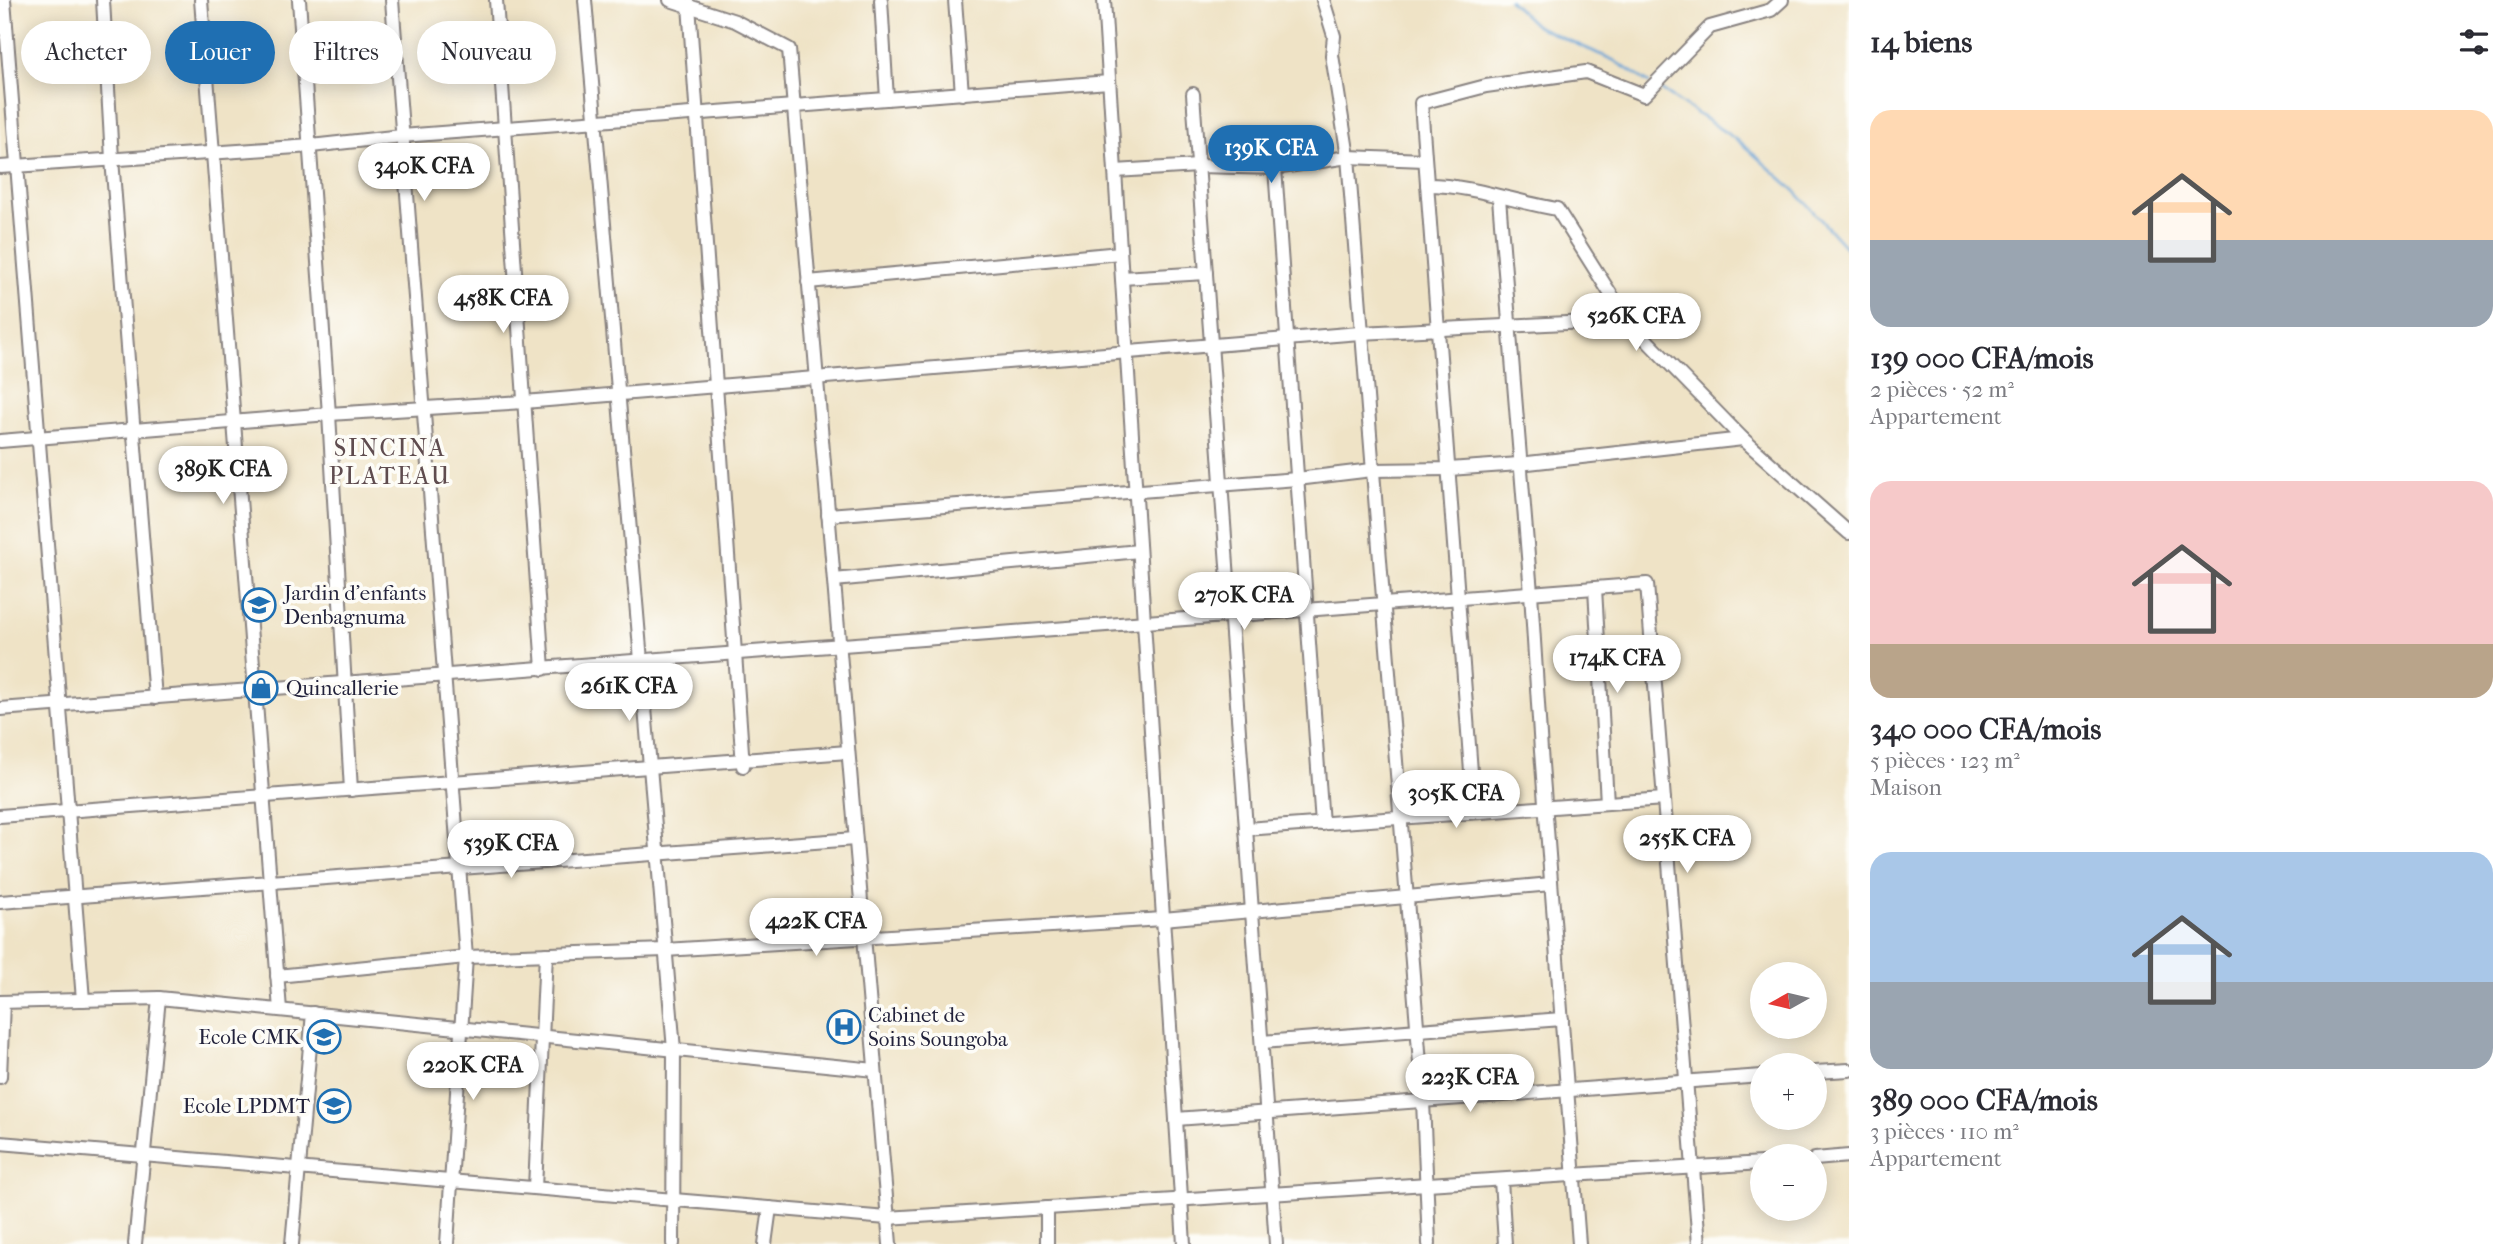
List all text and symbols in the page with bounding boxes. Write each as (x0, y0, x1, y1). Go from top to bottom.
chip: Acheter (21, 21, 151, 84)
chip: Louer (165, 21, 275, 84)
chip: Filtres (289, 21, 403, 84)
chip: Nouveau (417, 21, 556, 84)
icon: filters (2455, 23, 2493, 61)
text: 14 biens (1870, 25, 1972, 60)
pin: 139K CFA (1199, 125, 1343, 185)
text: 139K CFA (1224, 134, 1318, 161)
pin: 340K CFA (352, 144, 496, 203)
text: 340K CFA (374, 152, 474, 179)
icon: home (2119, 155, 2245, 281)
pin: 458K CFA (431, 276, 575, 335)
text: 458K CFA (454, 284, 552, 311)
pin: 526K CFA (1564, 294, 1708, 353)
text: 526K CFA (1587, 302, 1685, 329)
text: 139 000 CFA/mois (1870, 341, 2094, 376)
text: 2 pièces · 52 m² (1870, 376, 2014, 403)
text: Appartement (1870, 403, 2002, 430)
district label: SINCINA PLATEAU (329, 434, 451, 490)
pin: 389K CFA (151, 447, 295, 506)
text: 389K CFA (174, 455, 272, 482)
icon: home (2119, 526, 2245, 652)
pin: 270K CFA (1172, 572, 1316, 632)
place label: Jardin d'enfants Denbagnuma (282, 581, 427, 629)
text: 270K CFA (1194, 581, 1294, 608)
school or university icon: Jardin d'enfants Denbagnuma (240, 586, 278, 624)
pin: 174K CFA (1545, 636, 1689, 695)
text: 174K CFA (1569, 644, 1665, 671)
pin: 261K CFA (557, 664, 701, 723)
shop icon: Quincallerie (242, 669, 280, 707)
text: 261K CFA (581, 672, 677, 699)
place label: Quincallerie (286, 676, 399, 700)
text: 340 000 CFA/mois (1870, 712, 2101, 747)
text: 5 pièces · 123 m² (1870, 747, 2020, 774)
pin: 305K CFA (1384, 770, 1528, 830)
text: Maison (1870, 774, 1942, 801)
text: 305K CFA (1408, 779, 1504, 806)
pin: 255K CFA (1615, 816, 1759, 875)
pin: 539K CFA (439, 820, 583, 880)
text: 255K CFA (1639, 824, 1735, 851)
text: 539K CFA (463, 829, 559, 856)
icon: home (2119, 897, 2245, 1023)
pin: 422K CFA (744, 898, 888, 958)
text: 422K CFA (765, 907, 867, 934)
north arrow (1750, 962, 1827, 1040)
map controls (1750, 962, 1827, 1221)
place label: Cabinet de Soins Soungoba (868, 1003, 1008, 1051)
hospital icon: Cabinet de Soins Soungoba (825, 1008, 863, 1046)
school or university icon: Ecole CMK (305, 1018, 343, 1056)
place label: Ecole CMK (198, 1025, 302, 1049)
pin: 220K CFA (401, 1042, 545, 1102)
text: 220K CFA (423, 1051, 523, 1078)
button: + (1750, 1053, 1827, 1130)
pin: 223K CFA (1398, 1054, 1542, 1114)
text: 223K CFA (1421, 1063, 1519, 1090)
text: 389 000 CFA/mois (1870, 1083, 2098, 1118)
school or university icon: Ecole LPDMT (315, 1087, 353, 1125)
place label: Ecole LPDMT (183, 1094, 311, 1118)
text: 3 pièces · 110 m² (1870, 1118, 2019, 1145)
button: − (1750, 1144, 1827, 1221)
text: Appartement (1870, 1145, 2002, 1172)

